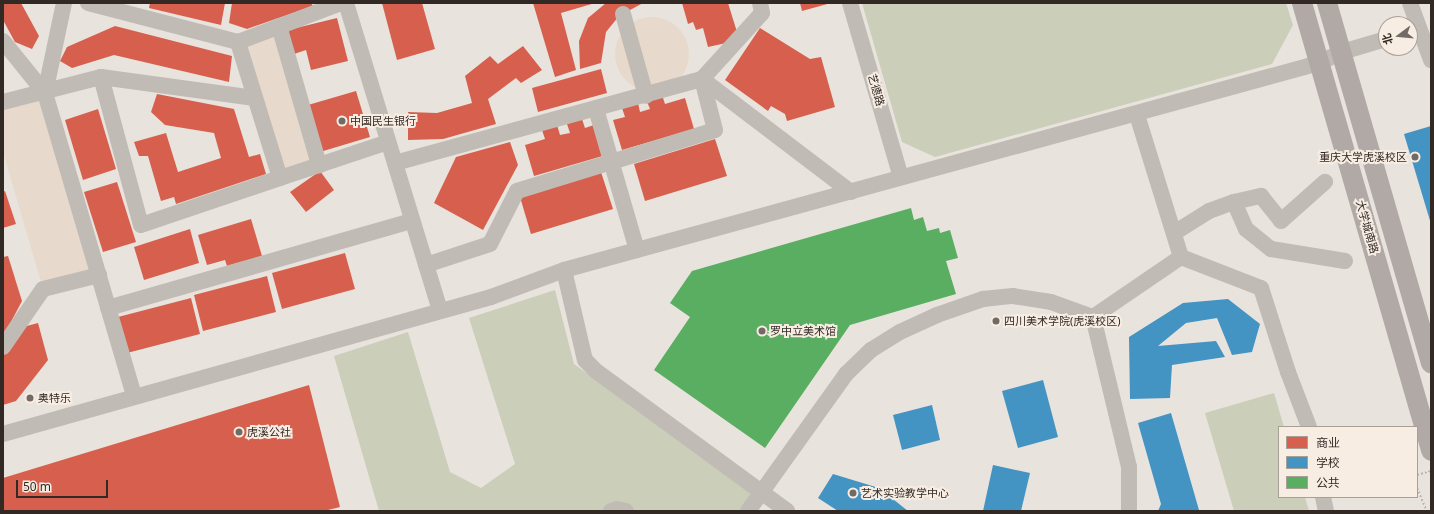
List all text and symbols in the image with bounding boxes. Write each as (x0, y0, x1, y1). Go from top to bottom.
north arrow (1378, 16, 1418, 56)
text: 北 (1378, 32, 1396, 47)
street label: 艺德路 (865, 72, 887, 108)
place label: 中国民生银行 (350, 114, 416, 128)
marker: 中国民生银行 (337, 116, 347, 126)
place label: 重庆大学虎溪校区 (1319, 150, 1407, 164)
marker: 重庆大学虎溪校区 (1410, 152, 1420, 162)
street label: 大学城南路 (1353, 199, 1381, 255)
place label: 四川美术学院(虎溪校区) (1004, 314, 1121, 328)
marker: 四川美术学院(虎溪校区) (991, 316, 1001, 326)
place label: 罗中立美术馆 (770, 324, 836, 338)
marker: 罗中立美术馆 (757, 326, 767, 336)
place label: 奥特乐 (38, 391, 71, 405)
marker: 奥特乐 (25, 393, 35, 403)
place label: 虎溪公社 (247, 425, 291, 439)
legend (1278, 426, 1418, 498)
marker: 虎溪公社 (234, 427, 244, 437)
text: 商业 (1316, 434, 1340, 451)
text: 学校 (1316, 454, 1340, 471)
scale bar (18, 472, 110, 498)
text: 公共 (1316, 474, 1340, 491)
text: 50 m (23, 478, 51, 495)
place label: 艺术实验教学中心 (861, 486, 949, 500)
marker: 艺术实验教学中心 (848, 488, 858, 498)

